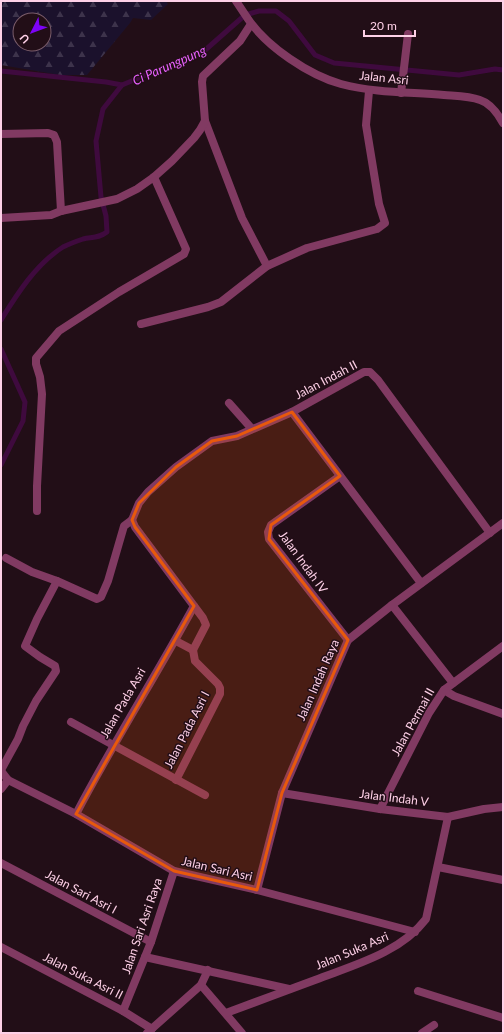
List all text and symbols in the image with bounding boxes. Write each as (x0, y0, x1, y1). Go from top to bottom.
north arrow (12, 12, 52, 52)
scale bar (364, 12, 415, 38)
text: 20 m (370, 18, 397, 33)
text: U (17, 32, 32, 46)
water label: Ci Parungpung (130, 41, 209, 88)
street label: Jalan Asri (359, 67, 410, 88)
street label: Jalan Indah II (292, 357, 360, 402)
street label: Jalan Indah IV (276, 528, 332, 596)
street label: Jalan Indah Raya (293, 637, 342, 723)
street label: Jalan Pada Asri (97, 665, 149, 740)
street label: Jalan Permai II (388, 685, 437, 758)
street label: Jalan Pada Asri I (161, 689, 212, 771)
street label: Jalan Indah V (359, 786, 430, 809)
street label: Jalan Sari Asri (180, 853, 254, 884)
street label: Jalan Sari Asri I (43, 866, 119, 917)
street label: Jalan Sari Asri Raya (118, 876, 165, 976)
street label: Jalan Suka Asri (313, 928, 391, 973)
street label: Jalan Suka Asri II (41, 949, 126, 1002)

